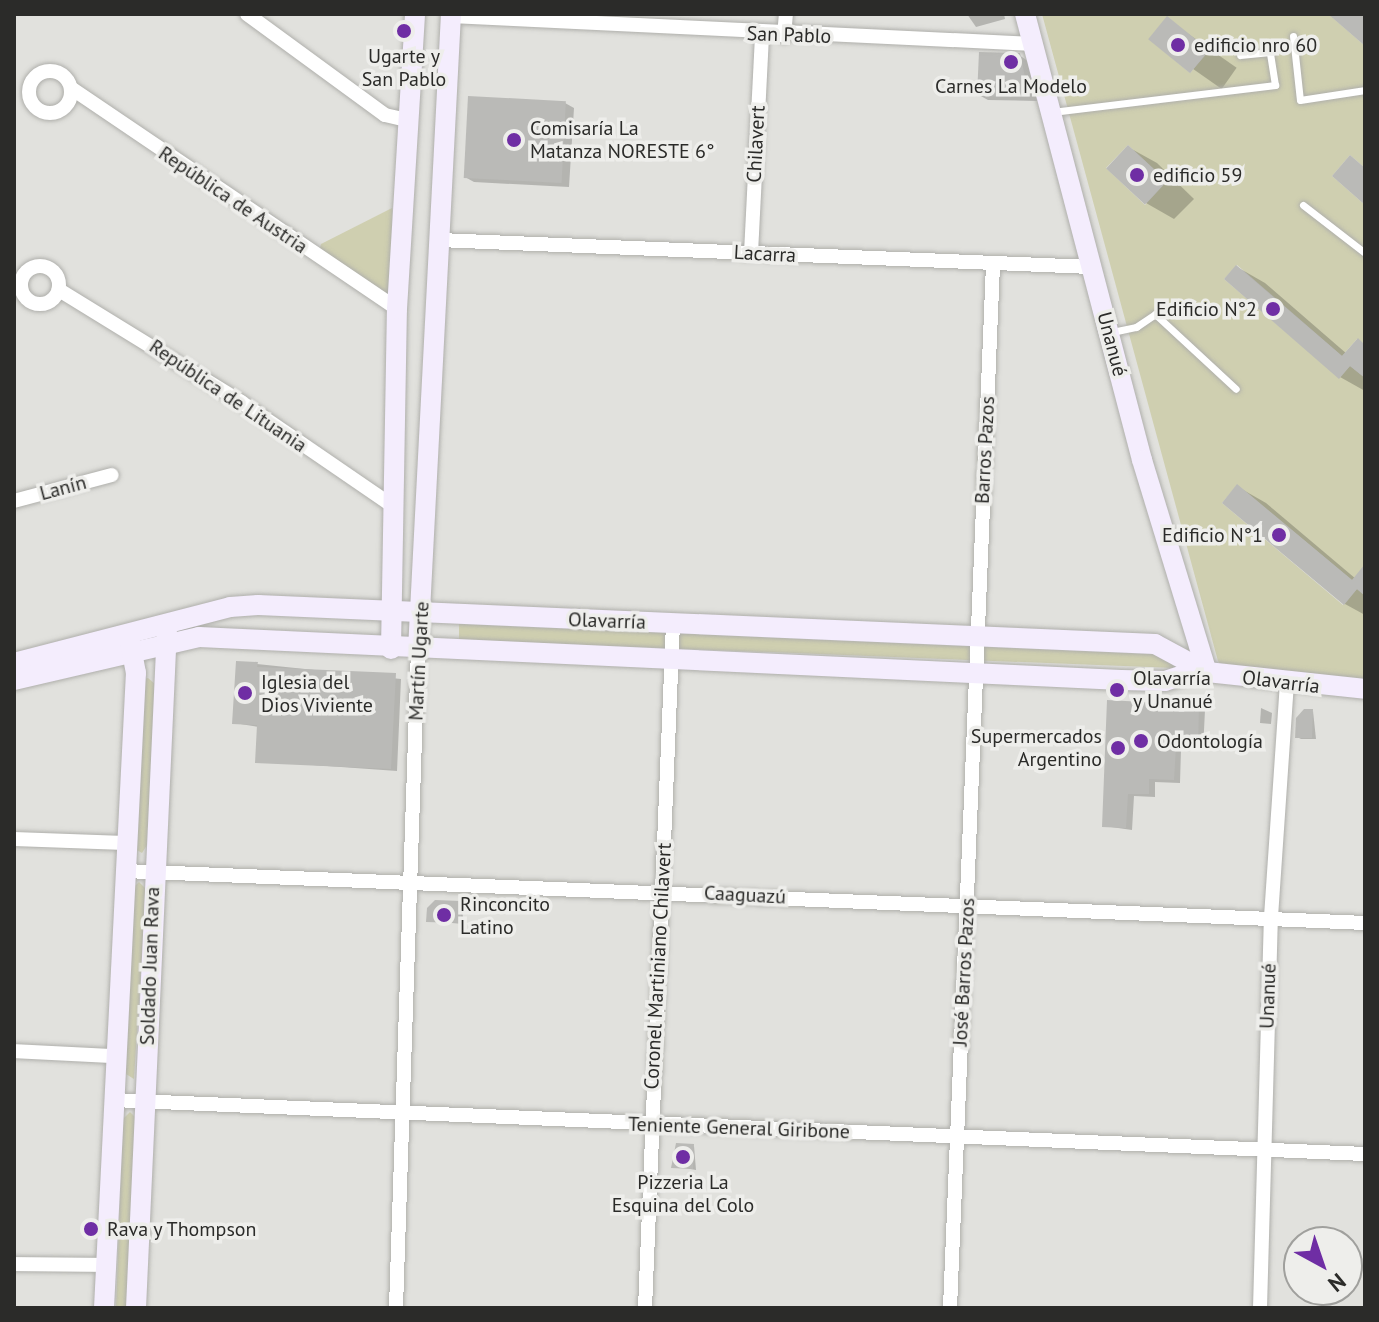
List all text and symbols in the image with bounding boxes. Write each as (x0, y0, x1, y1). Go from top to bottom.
marker: Ugarte y San Pablo (395, 22, 413, 40)
street label: San Pablo (746, 22, 832, 48)
place label: edificio nro 60 (1194, 33, 1317, 57)
marker: edificio nro 60 (1169, 36, 1187, 54)
place label: Ugarte y San Pablo (362, 44, 446, 91)
marker: Carnes La Modelo (1002, 53, 1020, 71)
place label: Carnes La Modelo (935, 74, 1087, 98)
street label: Chilavert (742, 105, 770, 183)
place label: Comisaría La Matanza NORESTE 6° (530, 116, 715, 163)
marker: Comisaría La Matanza NORESTE 6° (505, 131, 523, 149)
street label: República de Austria (154, 141, 312, 259)
place label: edificio 59 (1153, 163, 1242, 187)
marker: edificio 59 (1128, 166, 1146, 184)
street label: Lacarra (733, 240, 797, 268)
place label: Edificio N°2 (1156, 297, 1257, 321)
marker: Edificio N°2 (1264, 300, 1282, 318)
street label: Unanué (1092, 309, 1132, 379)
street label: República de Lituania (145, 334, 311, 458)
street label: Barros Pazos (970, 396, 1000, 504)
street label: Lanín (37, 470, 89, 506)
place label: Edificio N°1 (1162, 523, 1263, 547)
marker: Edificio N°1 (1270, 526, 1288, 544)
street label: Martín Ugarte (404, 601, 434, 721)
street label: Olavarría (568, 608, 646, 634)
street label: Olavarría (1241, 665, 1321, 699)
place label: Olavarría y Unanué (1133, 666, 1213, 713)
place label: Iglesia del Dios Viviente (261, 670, 373, 717)
marker: Olavarría y Unanué (1108, 681, 1126, 699)
marker: Iglesia del Dios Viviente (236, 684, 254, 702)
place label: Supermercados Argentino (971, 724, 1102, 771)
place label: Odontología (1157, 729, 1263, 753)
marker: Odontología (1132, 732, 1150, 750)
marker: Supermercados Argentino (1109, 739, 1127, 757)
street label: Coronel Martiniano Chilavert (640, 842, 676, 1090)
street label: Caaguazú (703, 881, 787, 909)
street label: Soldado Juan Rava (135, 886, 165, 1046)
place label: Rinconcito Latino (460, 892, 550, 939)
street label: José Barros Pazos (948, 897, 980, 1047)
marker: Rinconcito Latino (435, 906, 453, 924)
street label: Unanué (1255, 963, 1281, 1029)
street label: Teniente General Giribone (628, 1112, 850, 1144)
marker: Pizzeria La Esquina del Colo (674, 1148, 692, 1166)
place label: Pizzeria La Esquina del Colo (612, 1170, 754, 1217)
place label: Rava y Thompson (107, 1217, 258, 1241)
marker: Rava y Thompson (82, 1220, 100, 1238)
north arrow (1283, 1226, 1363, 1306)
text: N (1323, 1267, 1352, 1298)

